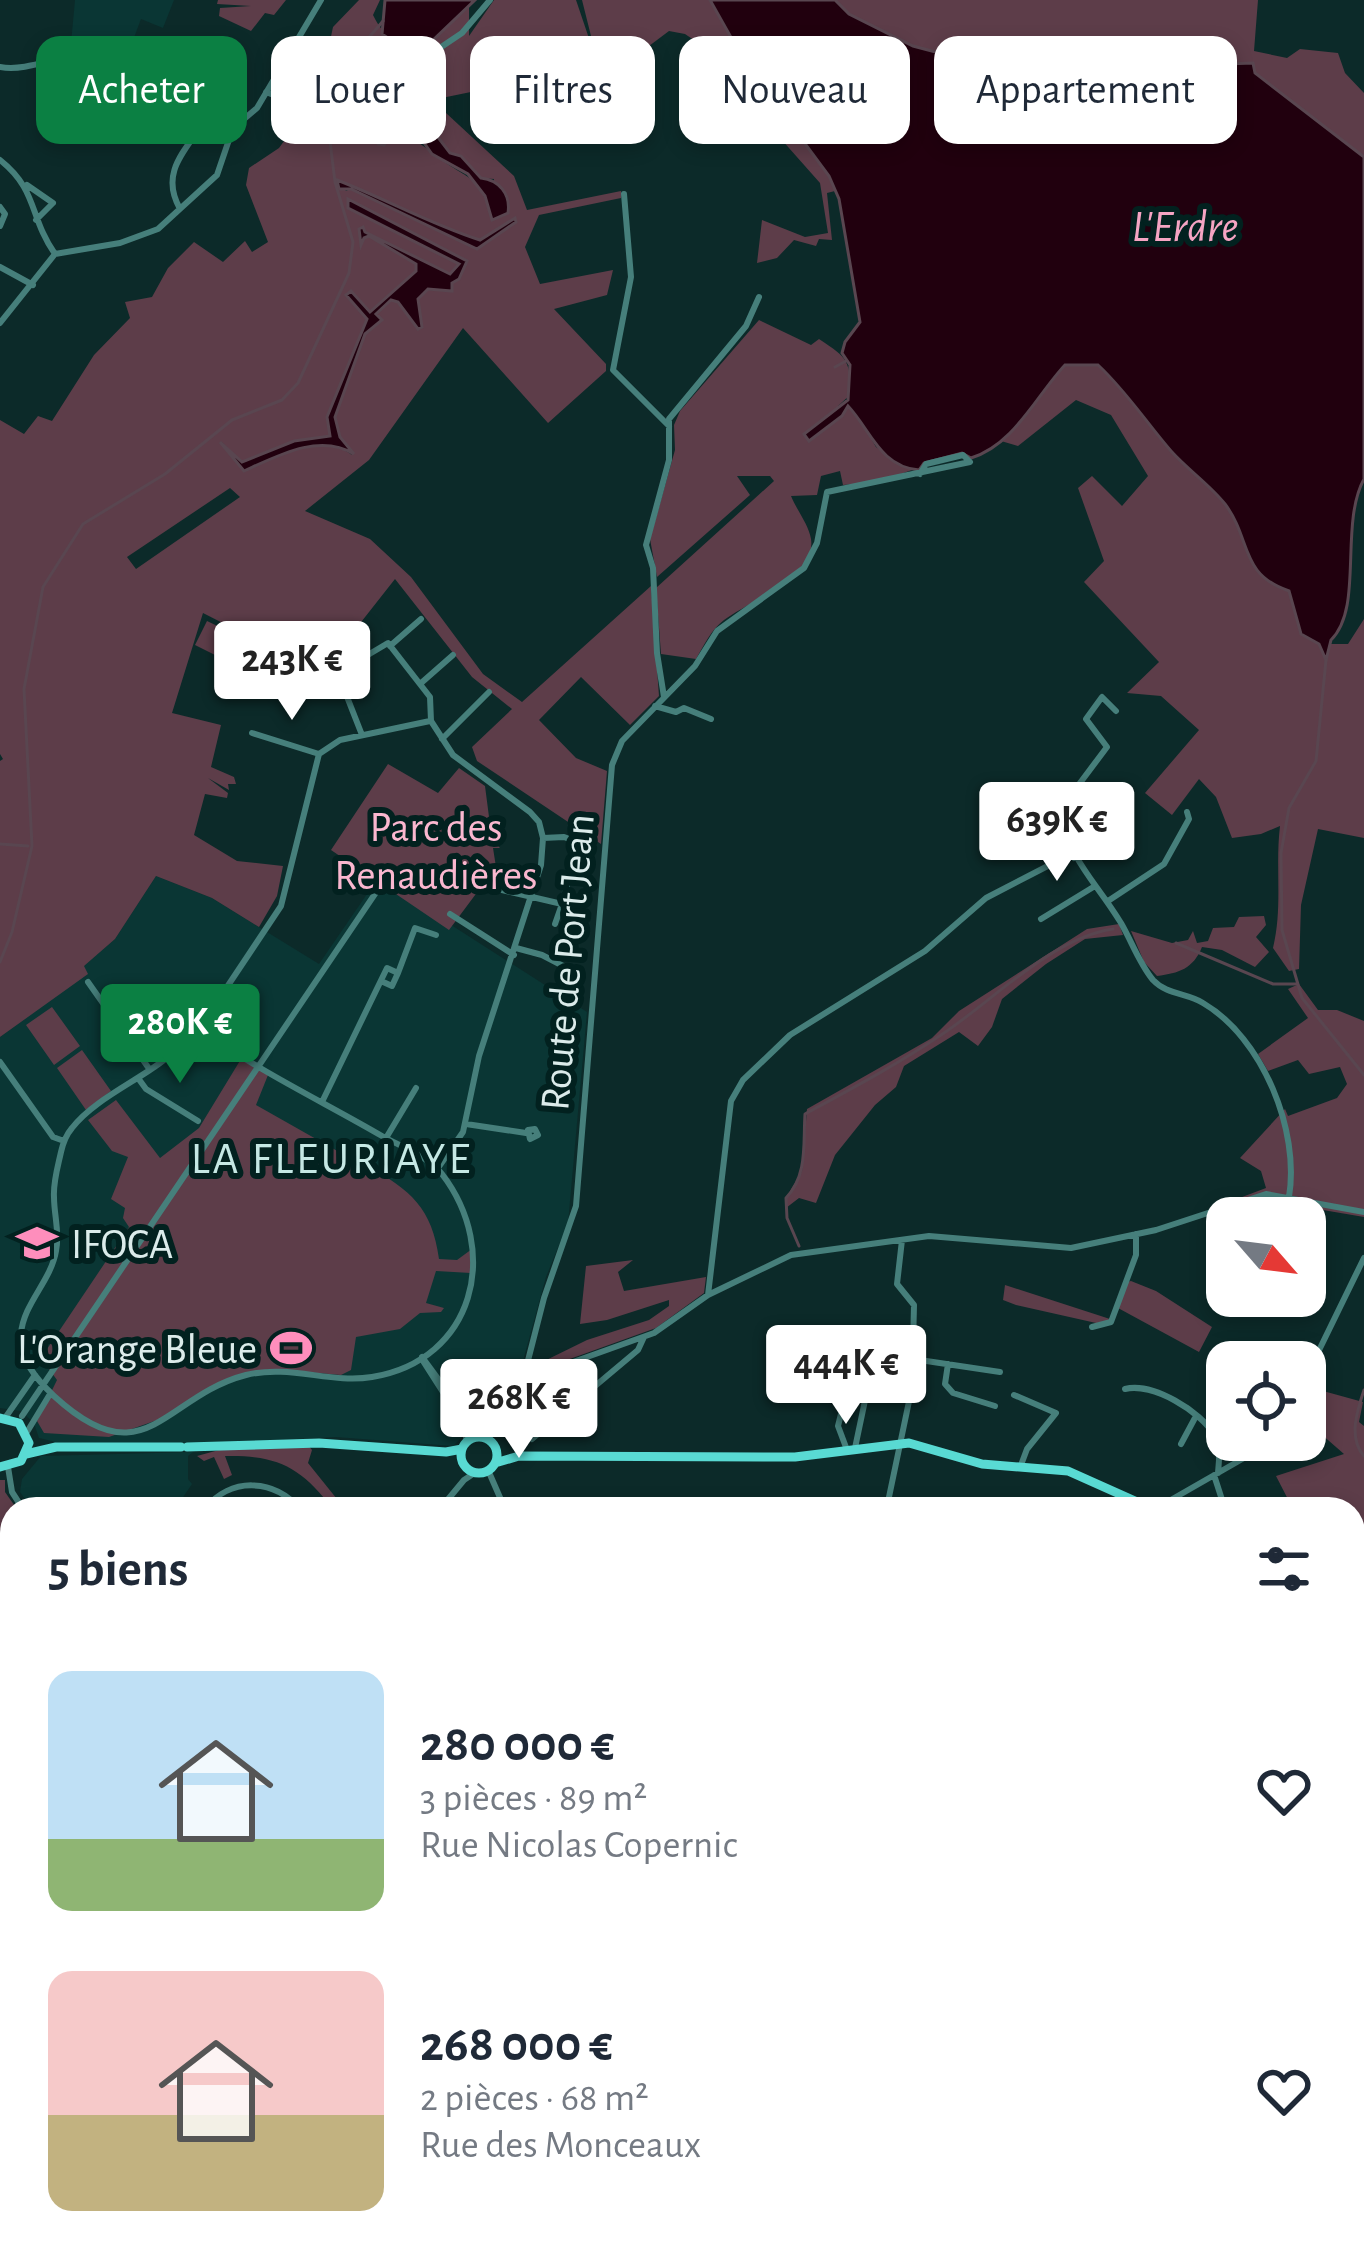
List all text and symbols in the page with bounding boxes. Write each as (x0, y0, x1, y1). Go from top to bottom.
chip: Acheter (36, 36, 247, 144)
chip: Louer (271, 36, 446, 144)
chip: Filtres (470, 36, 655, 144)
chip: Nouveau (679, 36, 910, 144)
chip: Appartement (934, 36, 1237, 144)
water label: L'Erdre (1131, 205, 1239, 250)
pin: 243K € (194, 621, 390, 723)
text: 243K € (241, 640, 343, 679)
pin: 639K € (959, 782, 1155, 884)
text: 639K € (1006, 801, 1108, 840)
park label: Parc des Renaudières (334, 807, 538, 897)
street label: Route de Port Jean (534, 812, 602, 1112)
pin: 280K € (82, 984, 278, 1086)
text: 280K € (128, 1003, 232, 1042)
district label: LA FLEURIAYE (191, 1137, 473, 1182)
north arrow (1206, 1197, 1326, 1317)
map controls (1206, 1197, 1326, 1461)
school or university icon: IFOCA (14, 1220, 60, 1266)
place label: IFOCA (71, 1224, 173, 1266)
sports icon: L'Orange Bleue (268, 1325, 314, 1371)
pin: 444K € (748, 1325, 944, 1427)
place label: L'Orange Bleue (17, 1329, 257, 1371)
button: locate (1206, 1341, 1326, 1461)
text: 444K € (793, 1344, 899, 1383)
pin: 268K € (421, 1359, 617, 1461)
text: 268K € (467, 1378, 571, 1417)
icon: filters (1251, 1536, 1317, 1602)
text: 5 biens (48, 1544, 188, 1595)
icon: home (144, 1719, 288, 1863)
text: 280 000 € (420, 1719, 615, 1770)
icon: heart (1251, 1758, 1317, 1824)
text: 3 pièces · 89 m² (420, 1779, 647, 1818)
text: Rue Nicolas Copernic (420, 1826, 738, 1865)
icon: home (144, 2019, 288, 2163)
text: 268 000 € (420, 2019, 613, 2070)
icon: heart (1251, 2058, 1317, 2124)
text: 2 pièces · 68 m² (420, 2079, 649, 2118)
text: Rue des Monceaux (420, 2126, 701, 2165)

